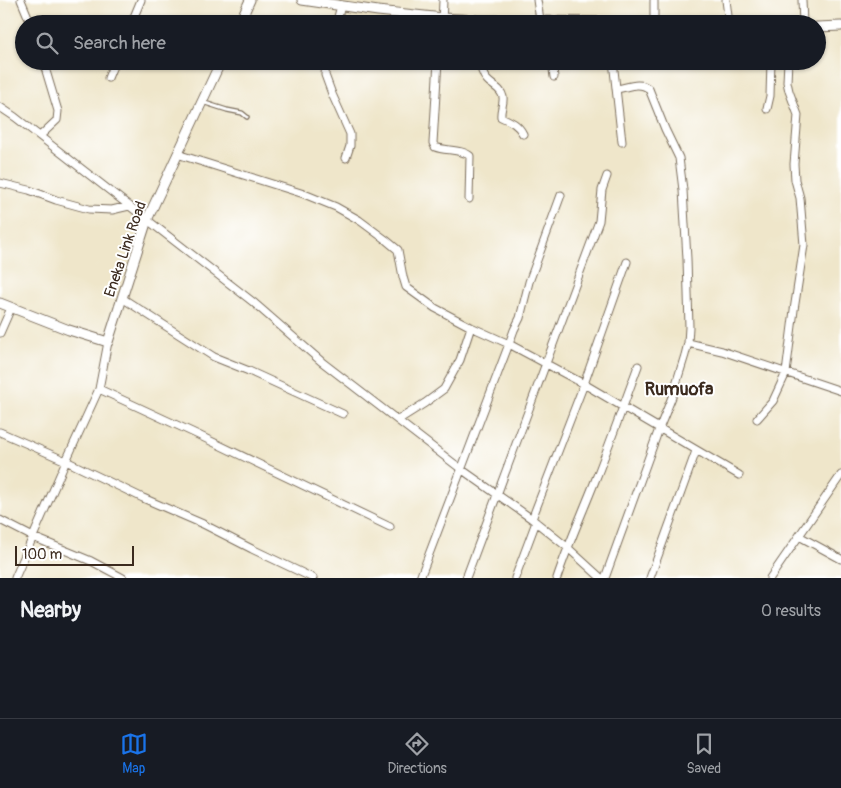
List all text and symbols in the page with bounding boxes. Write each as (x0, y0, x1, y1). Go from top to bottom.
search box (15, 15, 826, 70)
icon: search (33, 29, 61, 57)
text: Search here (73, 31, 166, 55)
street label: Eneka Link Road (100, 199, 151, 300)
district label: Rumuofa (645, 378, 714, 401)
scale bar (15, 543, 134, 566)
text: 100 m (22, 546, 62, 563)
text: Nearby (20, 597, 81, 624)
text: 0 results (761, 601, 821, 621)
tab: Map (120, 730, 148, 777)
tab: Directions (387, 730, 447, 777)
tab: Saved (686, 730, 721, 777)

